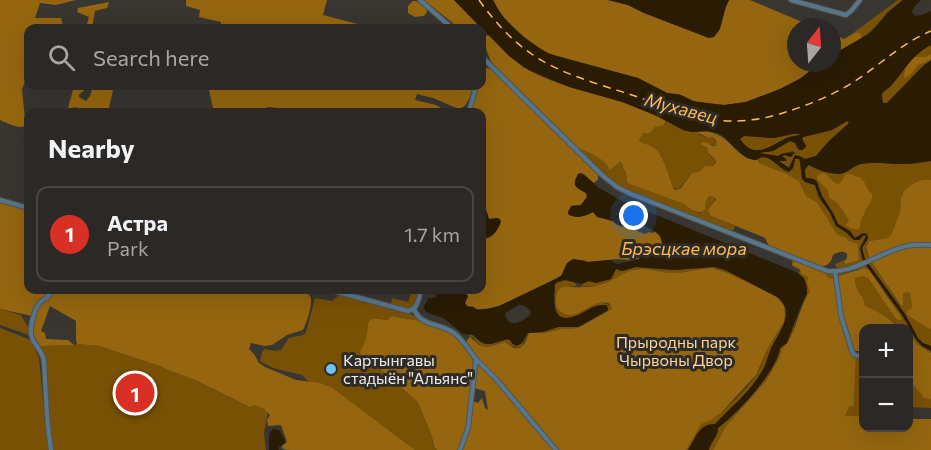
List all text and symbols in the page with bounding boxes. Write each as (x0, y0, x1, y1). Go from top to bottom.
north arrow (787, 18, 841, 72)
search box (24, 24, 486, 90)
icon: search (45, 41, 78, 74)
text: Search here (93, 44, 209, 71)
water label: Мухавец (643, 88, 720, 128)
text: Nearby (48, 132, 135, 163)
your location (619, 201, 648, 230)
text: Астра (107, 209, 168, 236)
text: 1 (65, 222, 74, 246)
text: 1.7 km (404, 222, 460, 246)
text: Park (107, 236, 149, 260)
water label: Брэсцкае мора (621, 237, 747, 259)
map controls (859, 324, 913, 432)
button: + (859, 324, 913, 378)
park label: Прыродны парк Чырвоны Двор (616, 332, 737, 369)
place label: Картынгавы стадыён "Альянс" (343, 350, 473, 387)
marker: Картынгавы стадыён "Альянс" (324, 362, 338, 376)
pin: 1 (116, 370, 154, 416)
button: − (859, 378, 913, 432)

